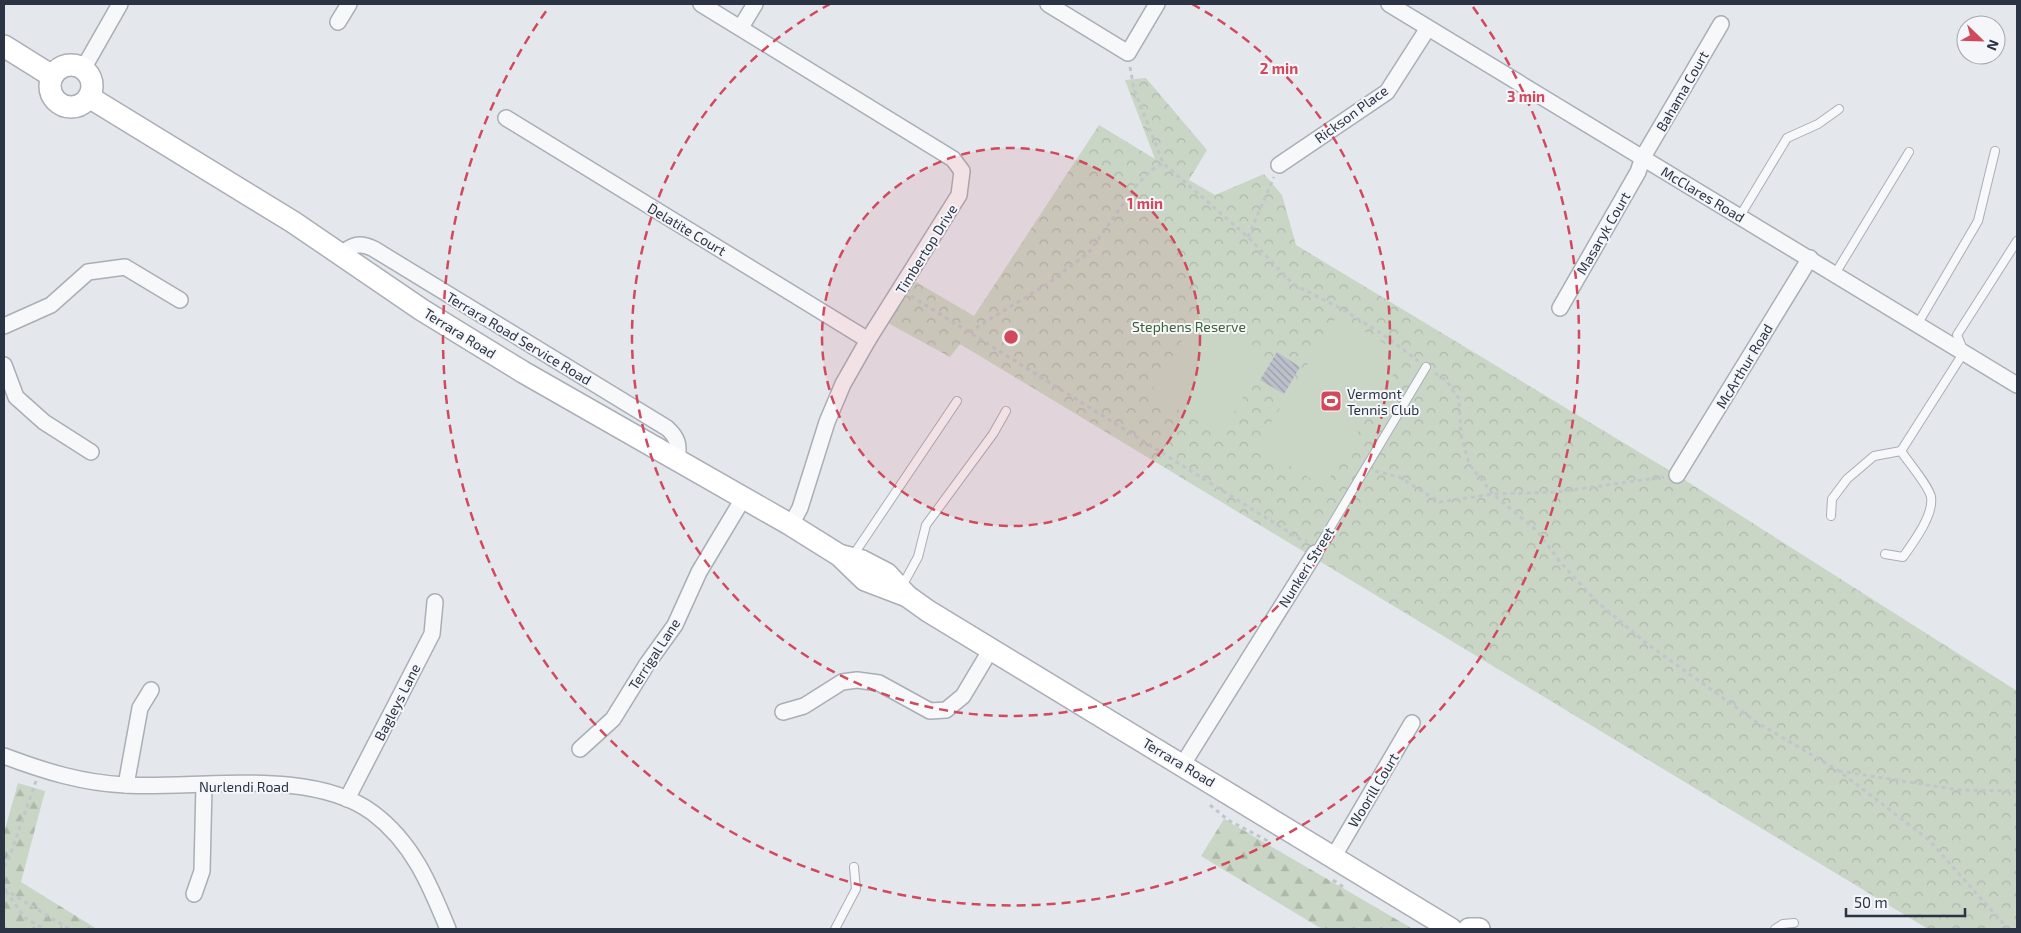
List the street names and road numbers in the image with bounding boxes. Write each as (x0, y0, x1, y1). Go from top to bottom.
street label: Bahama Court (1652, 48, 1712, 134)
street label: Rickson Place (1311, 82, 1391, 146)
street label: McClares Road (1658, 162, 1748, 226)
street label: Masaryk Court (1572, 189, 1634, 277)
street label: Delatite Court (645, 199, 729, 259)
street label: Timbertop Drive (892, 201, 960, 297)
street label: Terrara Road Service Road (443, 288, 595, 388)
street label: Terrara Road (421, 304, 499, 362)
street label: McArthur Road (1712, 321, 1776, 411)
street label: Nunkeri Street (1275, 524, 1337, 610)
street label: Terrigal Lane (625, 615, 683, 693)
street label: Bagleys Lane (370, 661, 424, 743)
street label: Terrara Road (1140, 734, 1218, 790)
street label: Woorill Court (1344, 750, 1402, 830)
street label: Nurlendi Road (199, 778, 289, 795)

